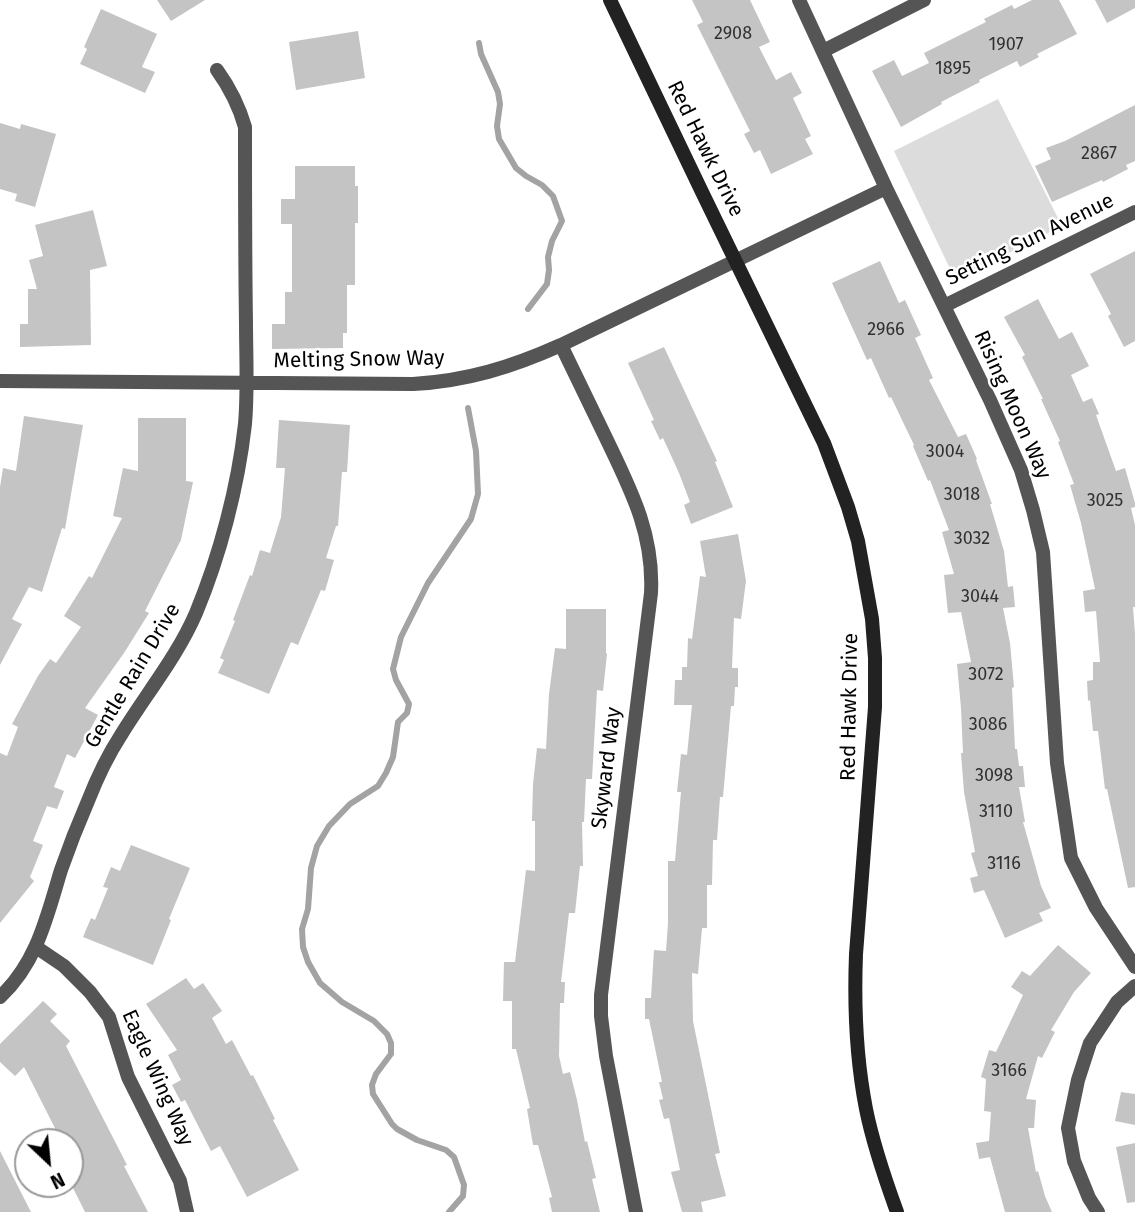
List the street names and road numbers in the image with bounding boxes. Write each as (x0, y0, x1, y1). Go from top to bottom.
street label: Red Hawk Drive (661, 77, 749, 221)
street label: Setting Sun Avenue (942, 188, 1118, 292)
street label: Rising Moon Way (968, 327, 1056, 483)
street label: Melting Snow Way (273, 346, 445, 374)
street label: Gentle Rain Drive (80, 599, 186, 753)
street label: Red Hawk Drive (836, 633, 864, 781)
street label: Skyward Way (587, 706, 627, 830)
street label: Eagle Wing Way (116, 1006, 198, 1150)

